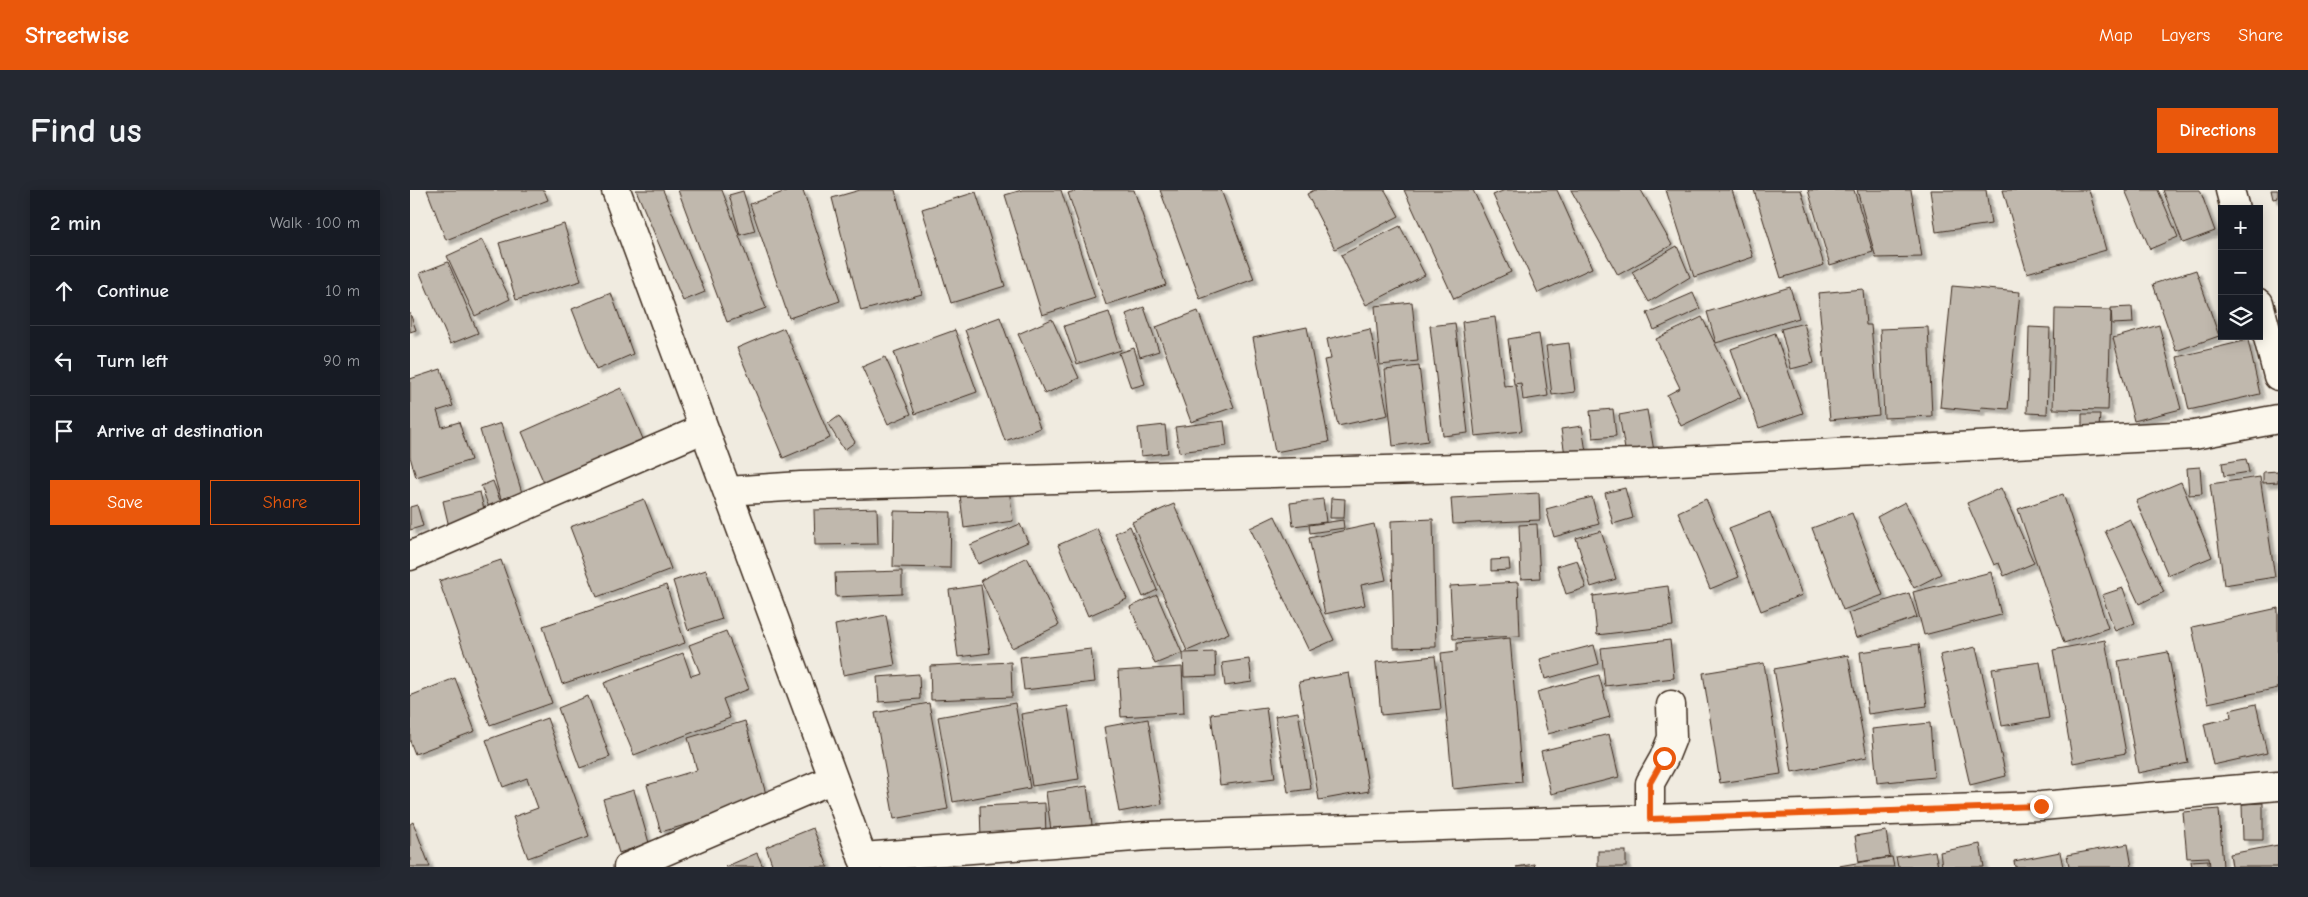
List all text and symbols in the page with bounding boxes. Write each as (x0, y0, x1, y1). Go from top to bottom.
text: Streetwise (25, 21, 129, 49)
text: Map (2099, 25, 2133, 46)
text: Layers (2161, 25, 2210, 46)
text: Share (2238, 25, 2283, 46)
button: Directions (2157, 108, 2278, 153)
text: Find us (30, 110, 142, 151)
map controls (2218, 205, 2263, 340)
button: + (2218, 205, 2263, 250)
text: 2 min (50, 211, 101, 235)
text: Walk · 100 m (270, 214, 360, 232)
button: − (2218, 250, 2263, 295)
icon: ahead (50, 277, 78, 305)
text: Continue (97, 280, 169, 302)
text: 10 m (325, 282, 360, 300)
button: layers (2218, 295, 2263, 340)
icon: left (50, 347, 78, 375)
text: Turn left (97, 350, 168, 372)
text: 90 m (323, 352, 360, 370)
icon: arrive (50, 417, 78, 445)
text: Arrive at destination (97, 420, 263, 442)
button: Save (50, 480, 200, 525)
button: Share (210, 480, 360, 525)
route start (1653, 747, 1676, 770)
route end (2030, 795, 2053, 818)

